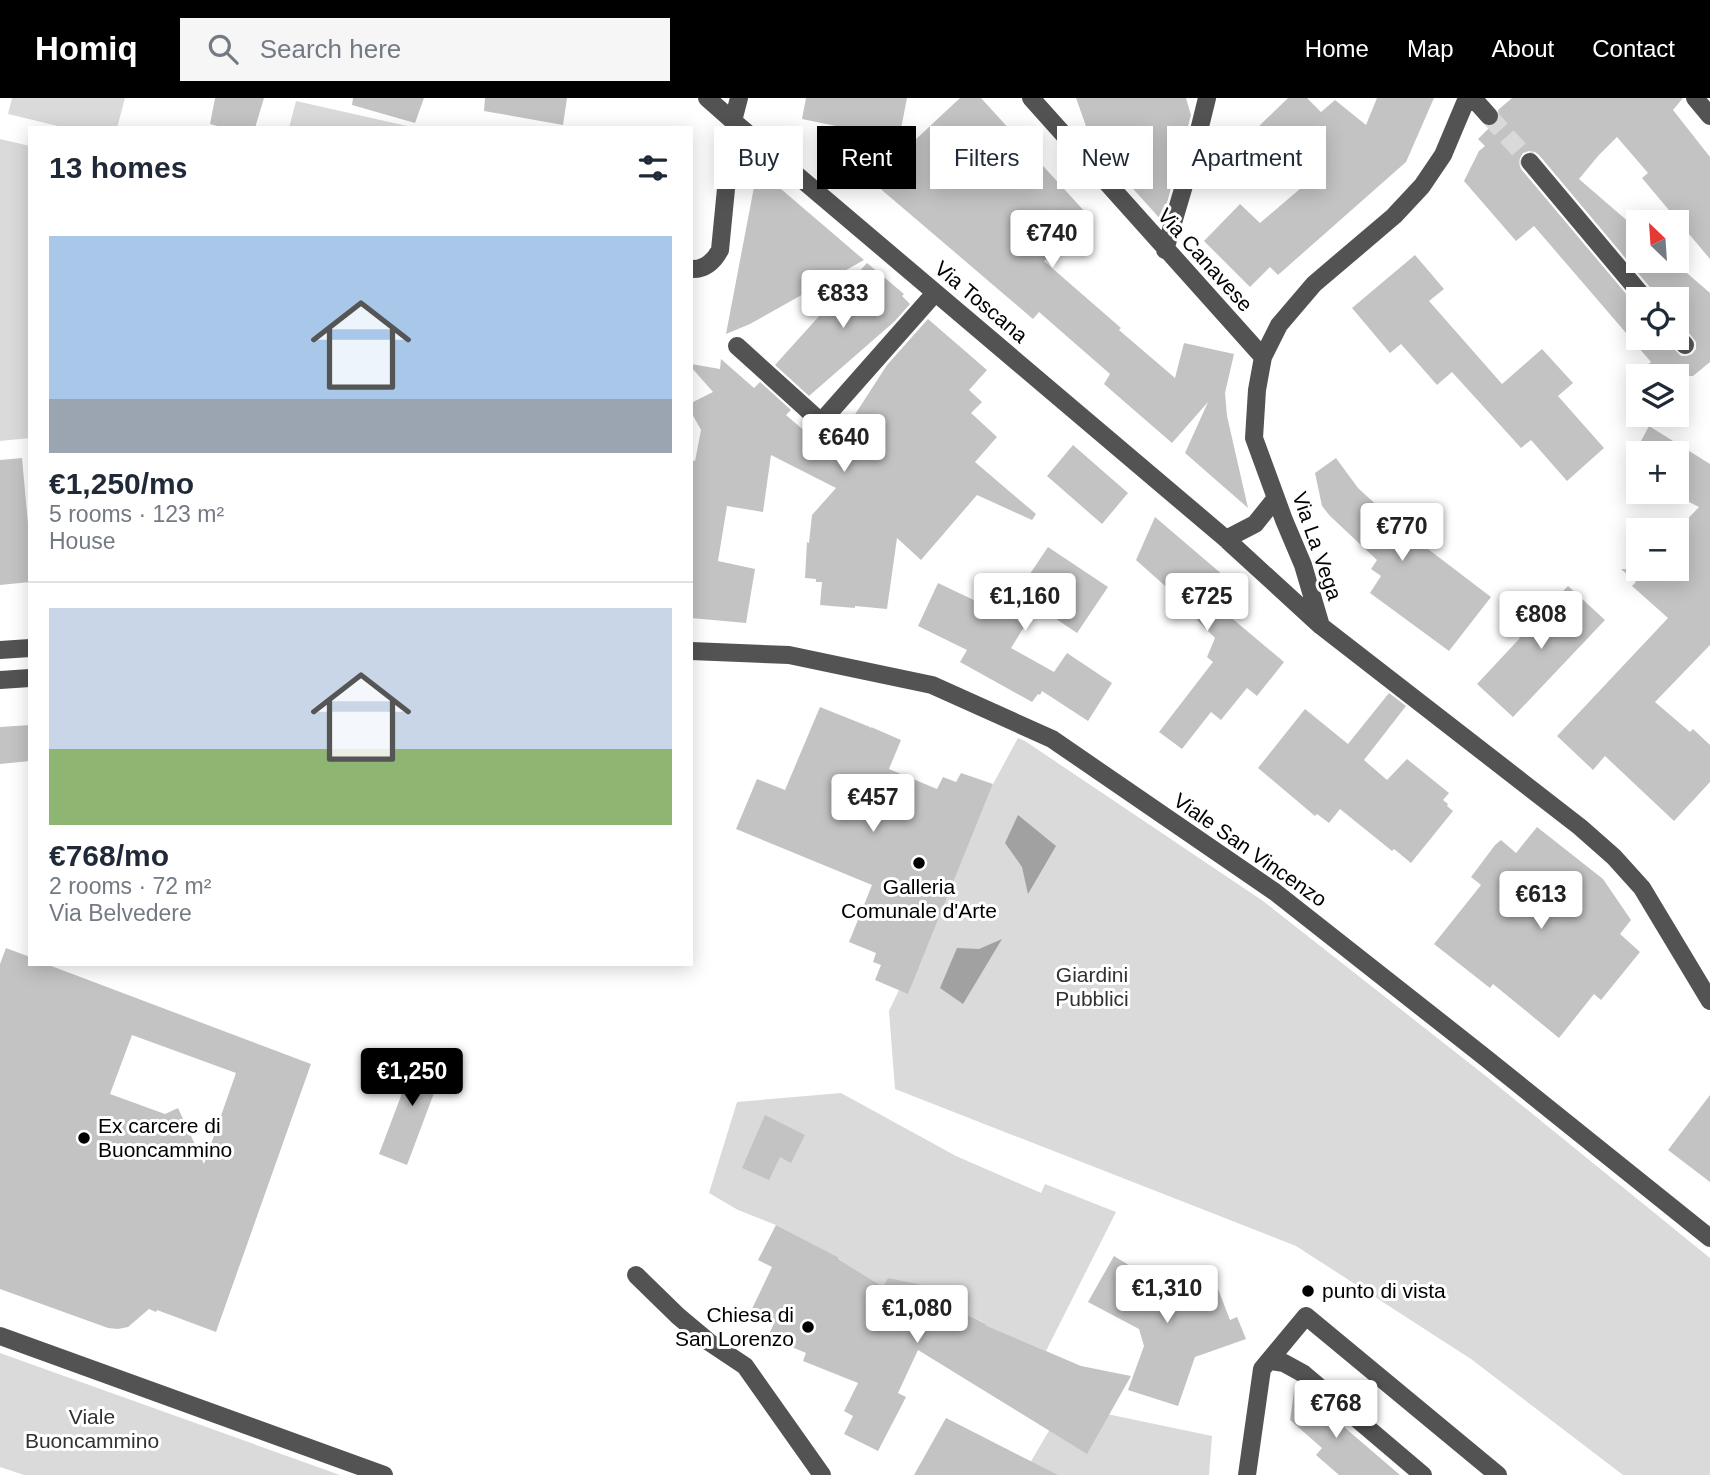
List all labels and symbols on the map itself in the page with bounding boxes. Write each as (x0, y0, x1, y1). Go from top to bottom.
street label: Via Canavese (1153, 204, 1258, 316)
north arrow (1626, 210, 1689, 273)
pin: €740 (1011, 211, 1093, 270)
street label: Via Toscana (930, 256, 1032, 347)
pin: €833 (802, 271, 884, 330)
pin: €640 (803, 414, 885, 474)
street label: Via La Vega (1288, 489, 1347, 603)
pin: €770 (1361, 504, 1443, 563)
pin: €1,160 (968, 574, 1082, 633)
pin: €725 (1166, 574, 1248, 633)
pin: €808 (1500, 592, 1582, 651)
pin: €457 (832, 774, 914, 834)
street label: Viale San Vincenzo (1169, 788, 1331, 911)
marker: Galleria Comunale d'Arte (911, 855, 927, 871)
pin: €613 (1500, 872, 1582, 931)
place label: Galleria Comunale d'Arte (841, 875, 997, 922)
park label: Giardini Pubblici (1055, 963, 1129, 1010)
pin: €1,250 (355, 1048, 469, 1108)
place label: Ex carcere di Buoncammino (98, 1114, 232, 1161)
marker: Ex carcere di Buoncammino (76, 1130, 92, 1146)
pin: €1,310 (1110, 1266, 1224, 1325)
place label: punto di vista (1322, 1279, 1446, 1302)
marker: punto di vista (1300, 1283, 1316, 1299)
pin: €1,080 (860, 1286, 974, 1345)
place label: Chiesa di San Lorenzo (675, 1303, 794, 1350)
marker: Chiesa di San Lorenzo (800, 1319, 816, 1335)
pin: €768 (1295, 1380, 1377, 1440)
park label: Viale Buoncammino (25, 1405, 159, 1452)

